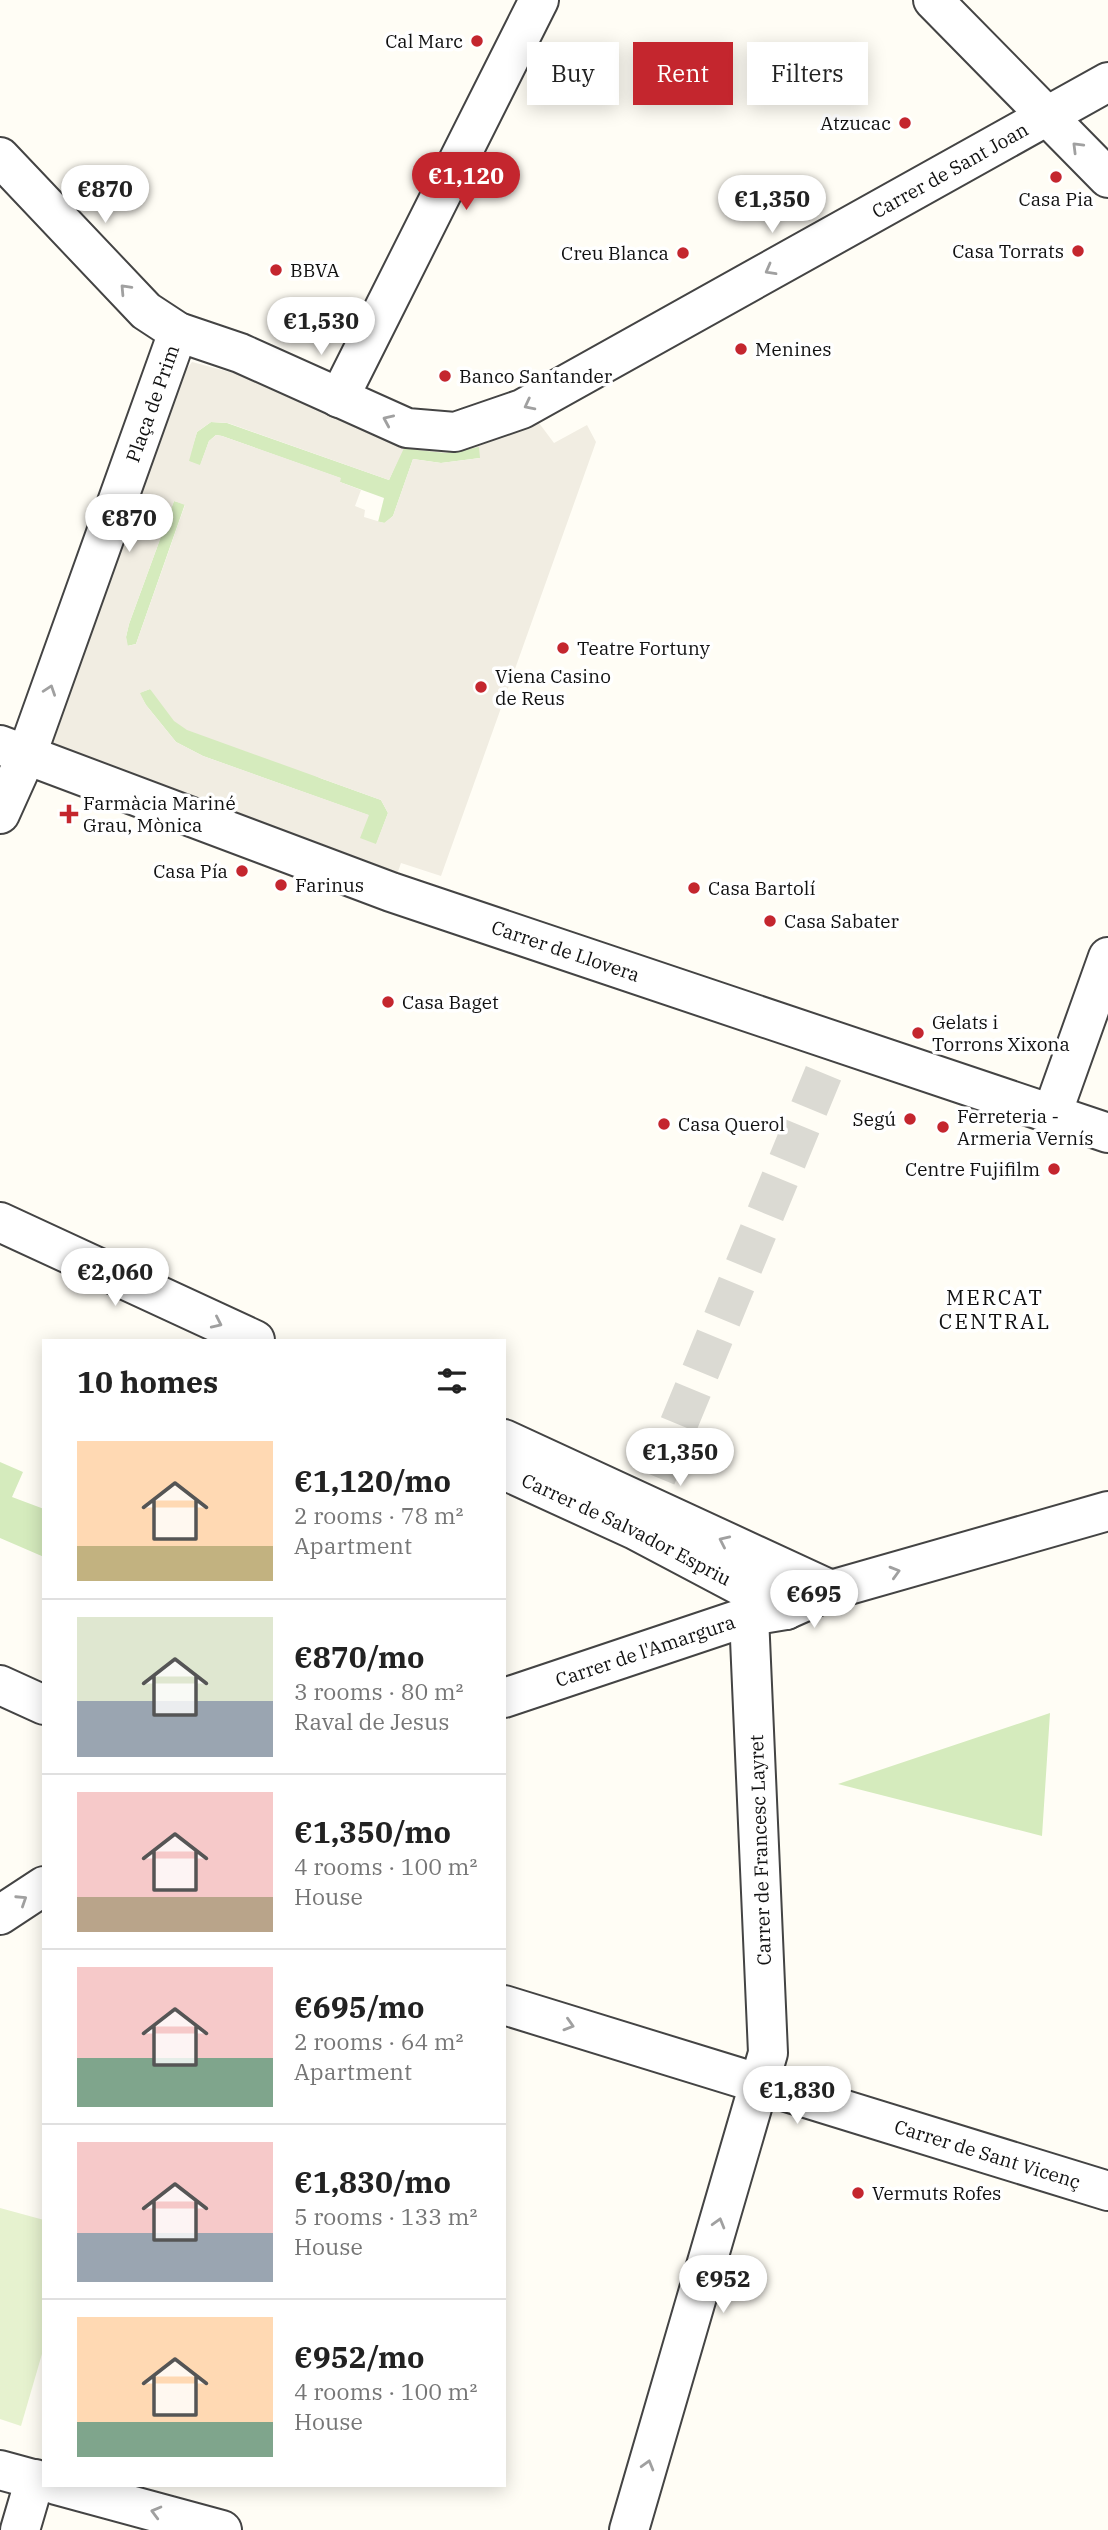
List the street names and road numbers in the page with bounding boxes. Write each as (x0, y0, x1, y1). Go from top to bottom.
street label: Carrer de Sant Joan (867, 117, 1032, 223)
street label: Plaça de Prim (120, 342, 184, 465)
street label: Carrer de Llovera (488, 915, 643, 987)
street label: Carrer de Salvador Espriu (518, 1468, 736, 1591)
street label: Carrer de l'Amargura (552, 1609, 738, 1692)
street label: Carrer de Francesc Layret (744, 1734, 776, 1966)
street label: Carrer de Sant Vicenç (892, 2114, 1084, 2194)

